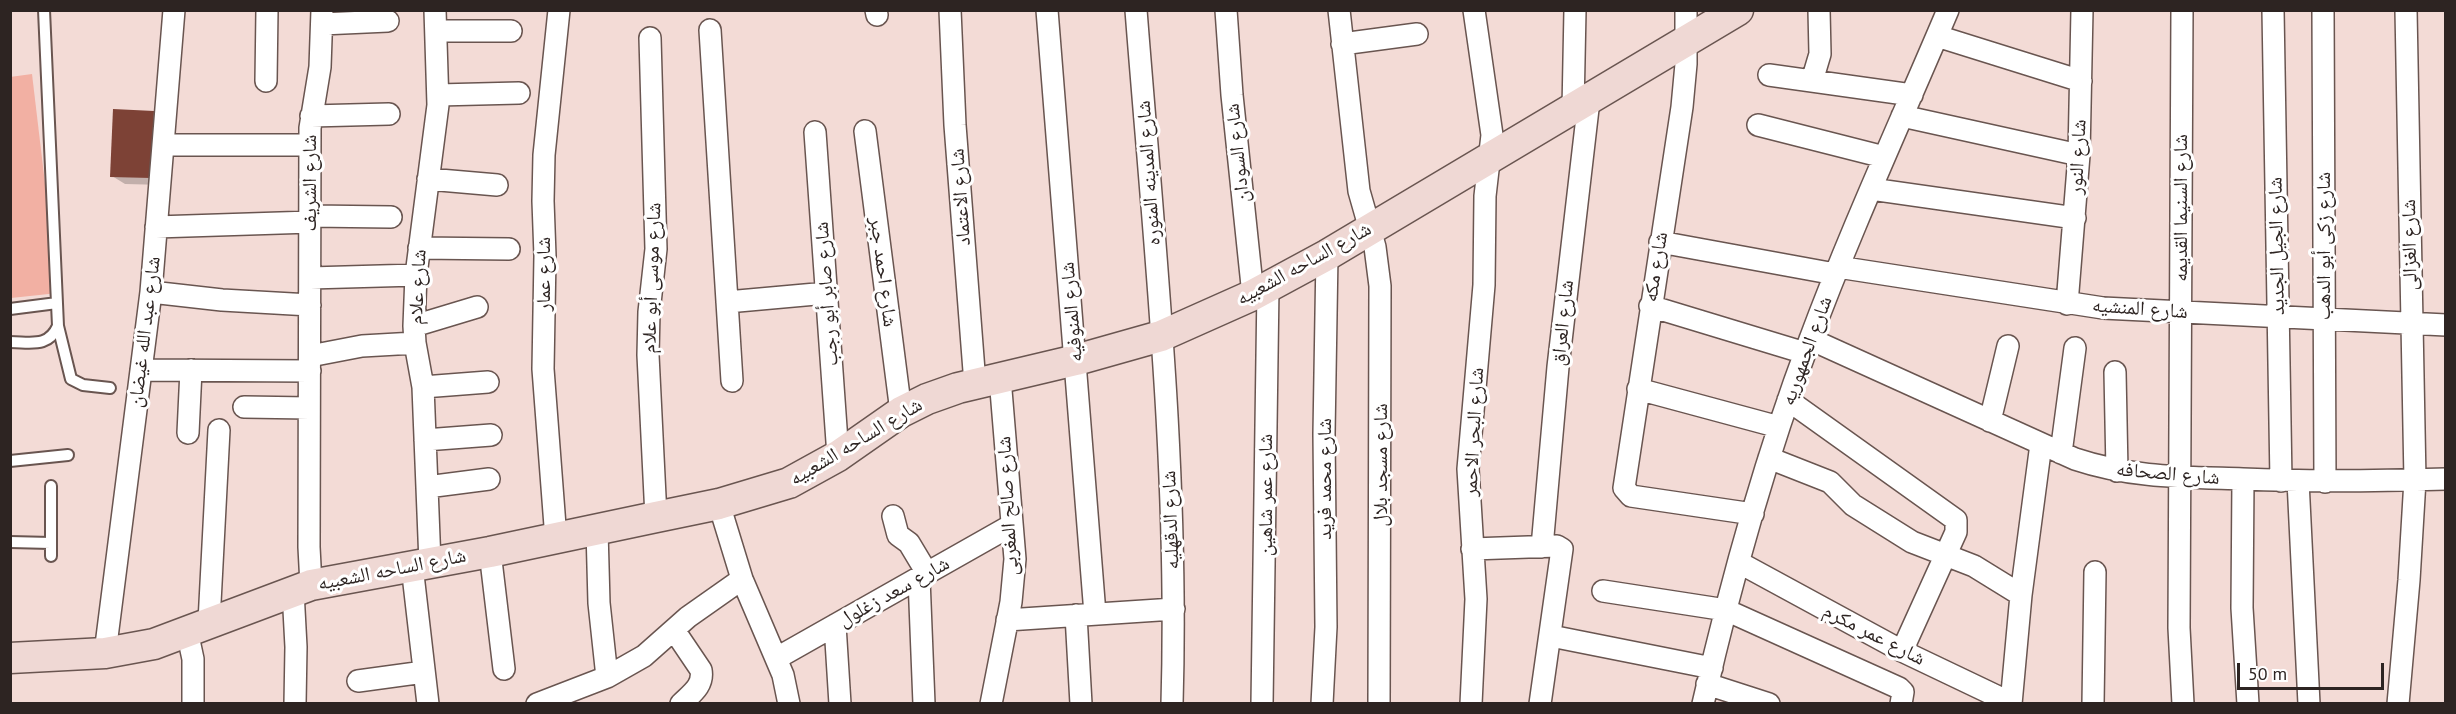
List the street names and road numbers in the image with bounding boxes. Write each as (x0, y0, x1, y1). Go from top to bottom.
street label: شارع المدينه المنوره (1132, 100, 1166, 246)
street label: شارع السودان (1221, 102, 1255, 204)
street label: شارع النور (2064, 119, 2092, 195)
street label: شارع السنيما القديمه (2169, 134, 2193, 282)
street label: شارع الشريف (298, 135, 322, 231)
street label: شارع الاعتماد (946, 148, 976, 246)
street label: شارع زكى أبو الدهب (2312, 172, 2336, 320)
street label: شارع الجيل الجديد (2264, 177, 2290, 315)
street label: شارع الغزالى (2397, 199, 2423, 291)
street label: شارع موسى أبو علام (637, 202, 667, 354)
street label: شارع احمد جبر (864, 216, 902, 328)
street label: شارع الساحه الشعبيه (1232, 217, 1376, 311)
street label: شارع صابر أبو رجب (810, 221, 844, 367)
street label: شارع مكه (1639, 230, 1673, 304)
street label: شارع عمار (532, 237, 556, 311)
street label: شارع علام (404, 249, 432, 325)
street label: شارع عبد الله غيضان (124, 255, 166, 409)
street label: شارع المنوفيه (1056, 261, 1088, 363)
street label: شارع العراق (1547, 279, 1579, 367)
street label: شارع الجمهوريه (1776, 293, 1838, 409)
street label: شارع المنشيه (2091, 294, 2189, 324)
street label: شارع البحر الاحمر (1459, 367, 1489, 497)
street label: شارع الساحه الشعبيه (785, 393, 927, 491)
street label: شارع مسجد بلال (1369, 403, 1393, 527)
street label: شارع محمد فريد (1313, 418, 1337, 540)
street label: شارع عمر شاهين (1254, 434, 1278, 556)
street label: شارع صالح المغربى (992, 436, 1024, 576)
street label: شارع الصحافه (2115, 458, 2221, 490)
street label: شارع الدقهليه (1157, 470, 1185, 570)
street label: شارع الساحه الشعبيه (316, 544, 468, 596)
street label: شارع سعد زغلول (834, 552, 954, 632)
street label: شارع عمر مكرم (1819, 599, 1929, 671)

